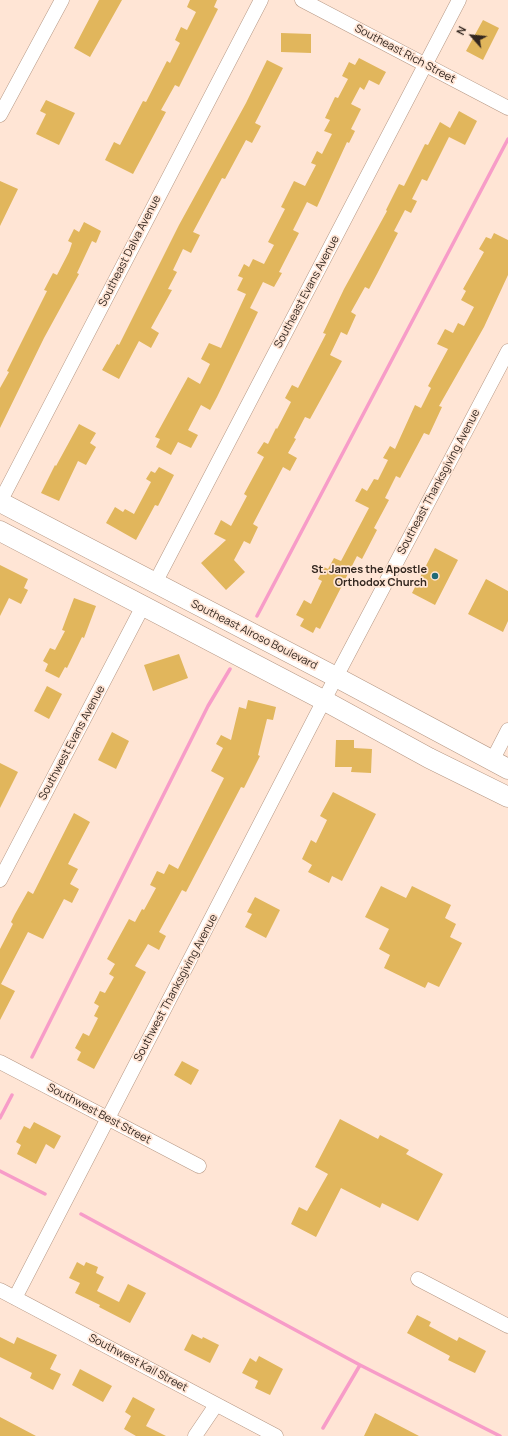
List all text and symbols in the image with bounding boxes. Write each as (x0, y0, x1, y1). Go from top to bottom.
north arrow (452, 16, 492, 56)
street label: Southeast Rich Street (352, 22, 458, 86)
text: N (452, 23, 469, 37)
street label: Southeast Dalva Avenue (96, 193, 164, 309)
street label: Southeast Evans Avenue (272, 234, 342, 350)
street label: Southeast Thanksgiving Avenue (395, 407, 483, 557)
place label: St. James the Apostle Orthodox Church (311, 563, 427, 589)
marker: St. James the Apostle Orthodox Church (430, 571, 440, 581)
street label: Southeast Airoso Boulevard (189, 597, 319, 673)
street label: Southwest Evans Avenue (36, 684, 108, 802)
street label: Southwest Thanksgiving Avenue (131, 912, 221, 1064)
street label: Southwest Best Street (45, 1081, 153, 1147)
street label: Southwest Kail Street (86, 1331, 190, 1395)

